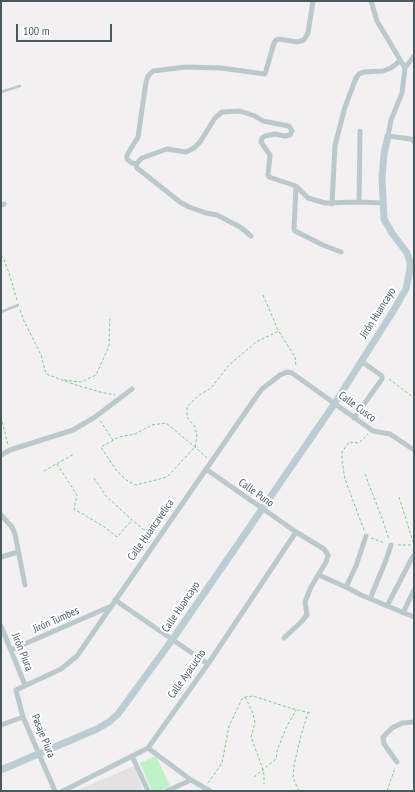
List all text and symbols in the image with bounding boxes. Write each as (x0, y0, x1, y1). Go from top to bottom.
scale bar (18, 16, 114, 42)
text: 100 m (23, 23, 50, 38)
street label: Jirón Huancayo (357, 285, 399, 341)
street label: Calle Cusco (336, 389, 378, 425)
street label: Calle Puno (236, 476, 276, 510)
street label: Calle Huancavelica (125, 497, 177, 563)
street label: Calle Huancayo (159, 579, 203, 635)
street label: Jirón Tumbes (31, 604, 81, 636)
street label: Jirón Piura (8, 631, 36, 673)
street label: Calle Ayacucho (165, 647, 209, 701)
street label: Pasaje Piura (28, 712, 58, 760)

